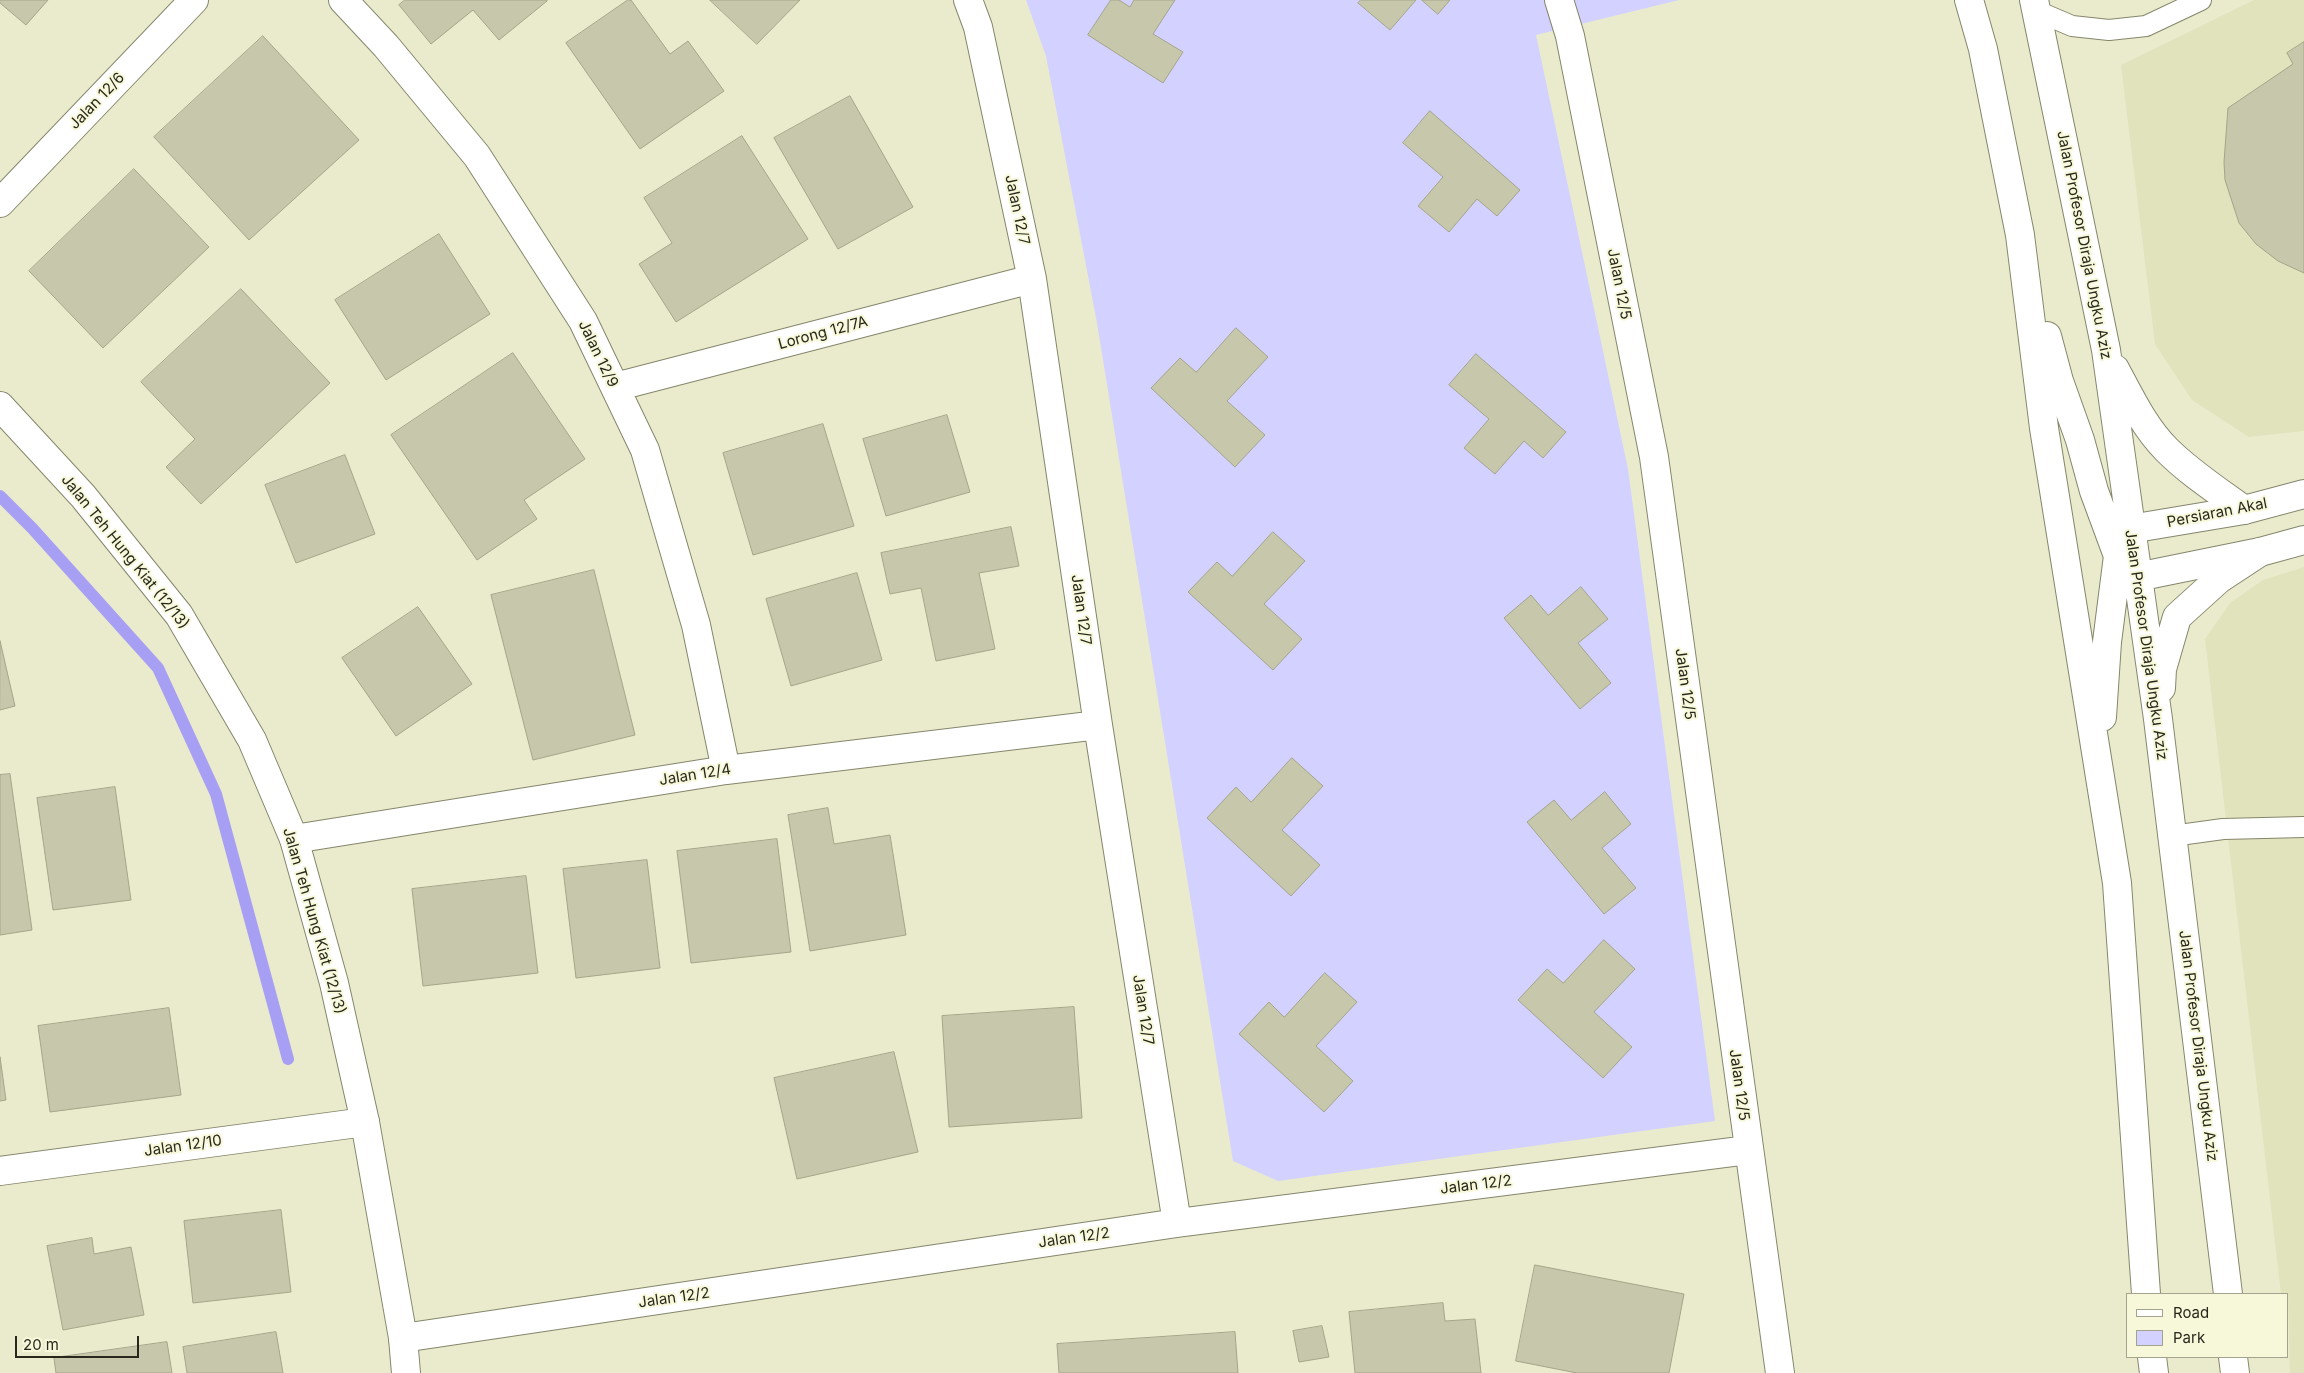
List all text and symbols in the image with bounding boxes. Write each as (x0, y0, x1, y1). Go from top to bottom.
street label: Jalan 12/6 (65, 69, 129, 133)
street label: Jalan Profesor Diraja Ungku Aziz (2053, 129, 2115, 361)
street label: Jalan 12/7 (1001, 173, 1033, 247)
street label: Jalan 12/5 (1603, 247, 1635, 321)
street label: Lorong 12/7A (776, 312, 870, 354)
street label: Jalan 12/9 (574, 318, 622, 390)
street label: Jalan Teh Hung Kiat (12/13) (57, 471, 193, 633)
street label: Persiaran Akal (2165, 494, 2269, 532)
street label: Jalan Profesor Diraja Ungku Aziz (2121, 529, 2171, 761)
street label: Jalan 12/7 (1067, 573, 1095, 647)
street label: Jalan 12/5 (1671, 647, 1699, 721)
street label: Jalan 12/4 (658, 760, 732, 790)
street label: Jalan Teh Hung Kiat (12/13) (279, 826, 349, 1016)
street label: Jalan Profesor Diraja Ungku Aziz (2175, 929, 2221, 1163)
street label: Jalan 12/7 (1129, 973, 1157, 1047)
street label: Jalan 12/5 (1725, 1048, 1753, 1122)
street label: Jalan 12/10 (143, 1132, 223, 1160)
street label: Jalan 12/2 (1439, 1172, 1513, 1198)
street label: Jalan 12/2 (1037, 1224, 1111, 1252)
street label: Jalan 12/2 (637, 1284, 711, 1312)
legend (2126, 1293, 2289, 1358)
text: Road (2173, 1303, 2209, 1322)
scale bar (18, 1326, 141, 1358)
text: Park (2173, 1328, 2205, 1347)
text: 20 m (23, 1335, 59, 1354)

